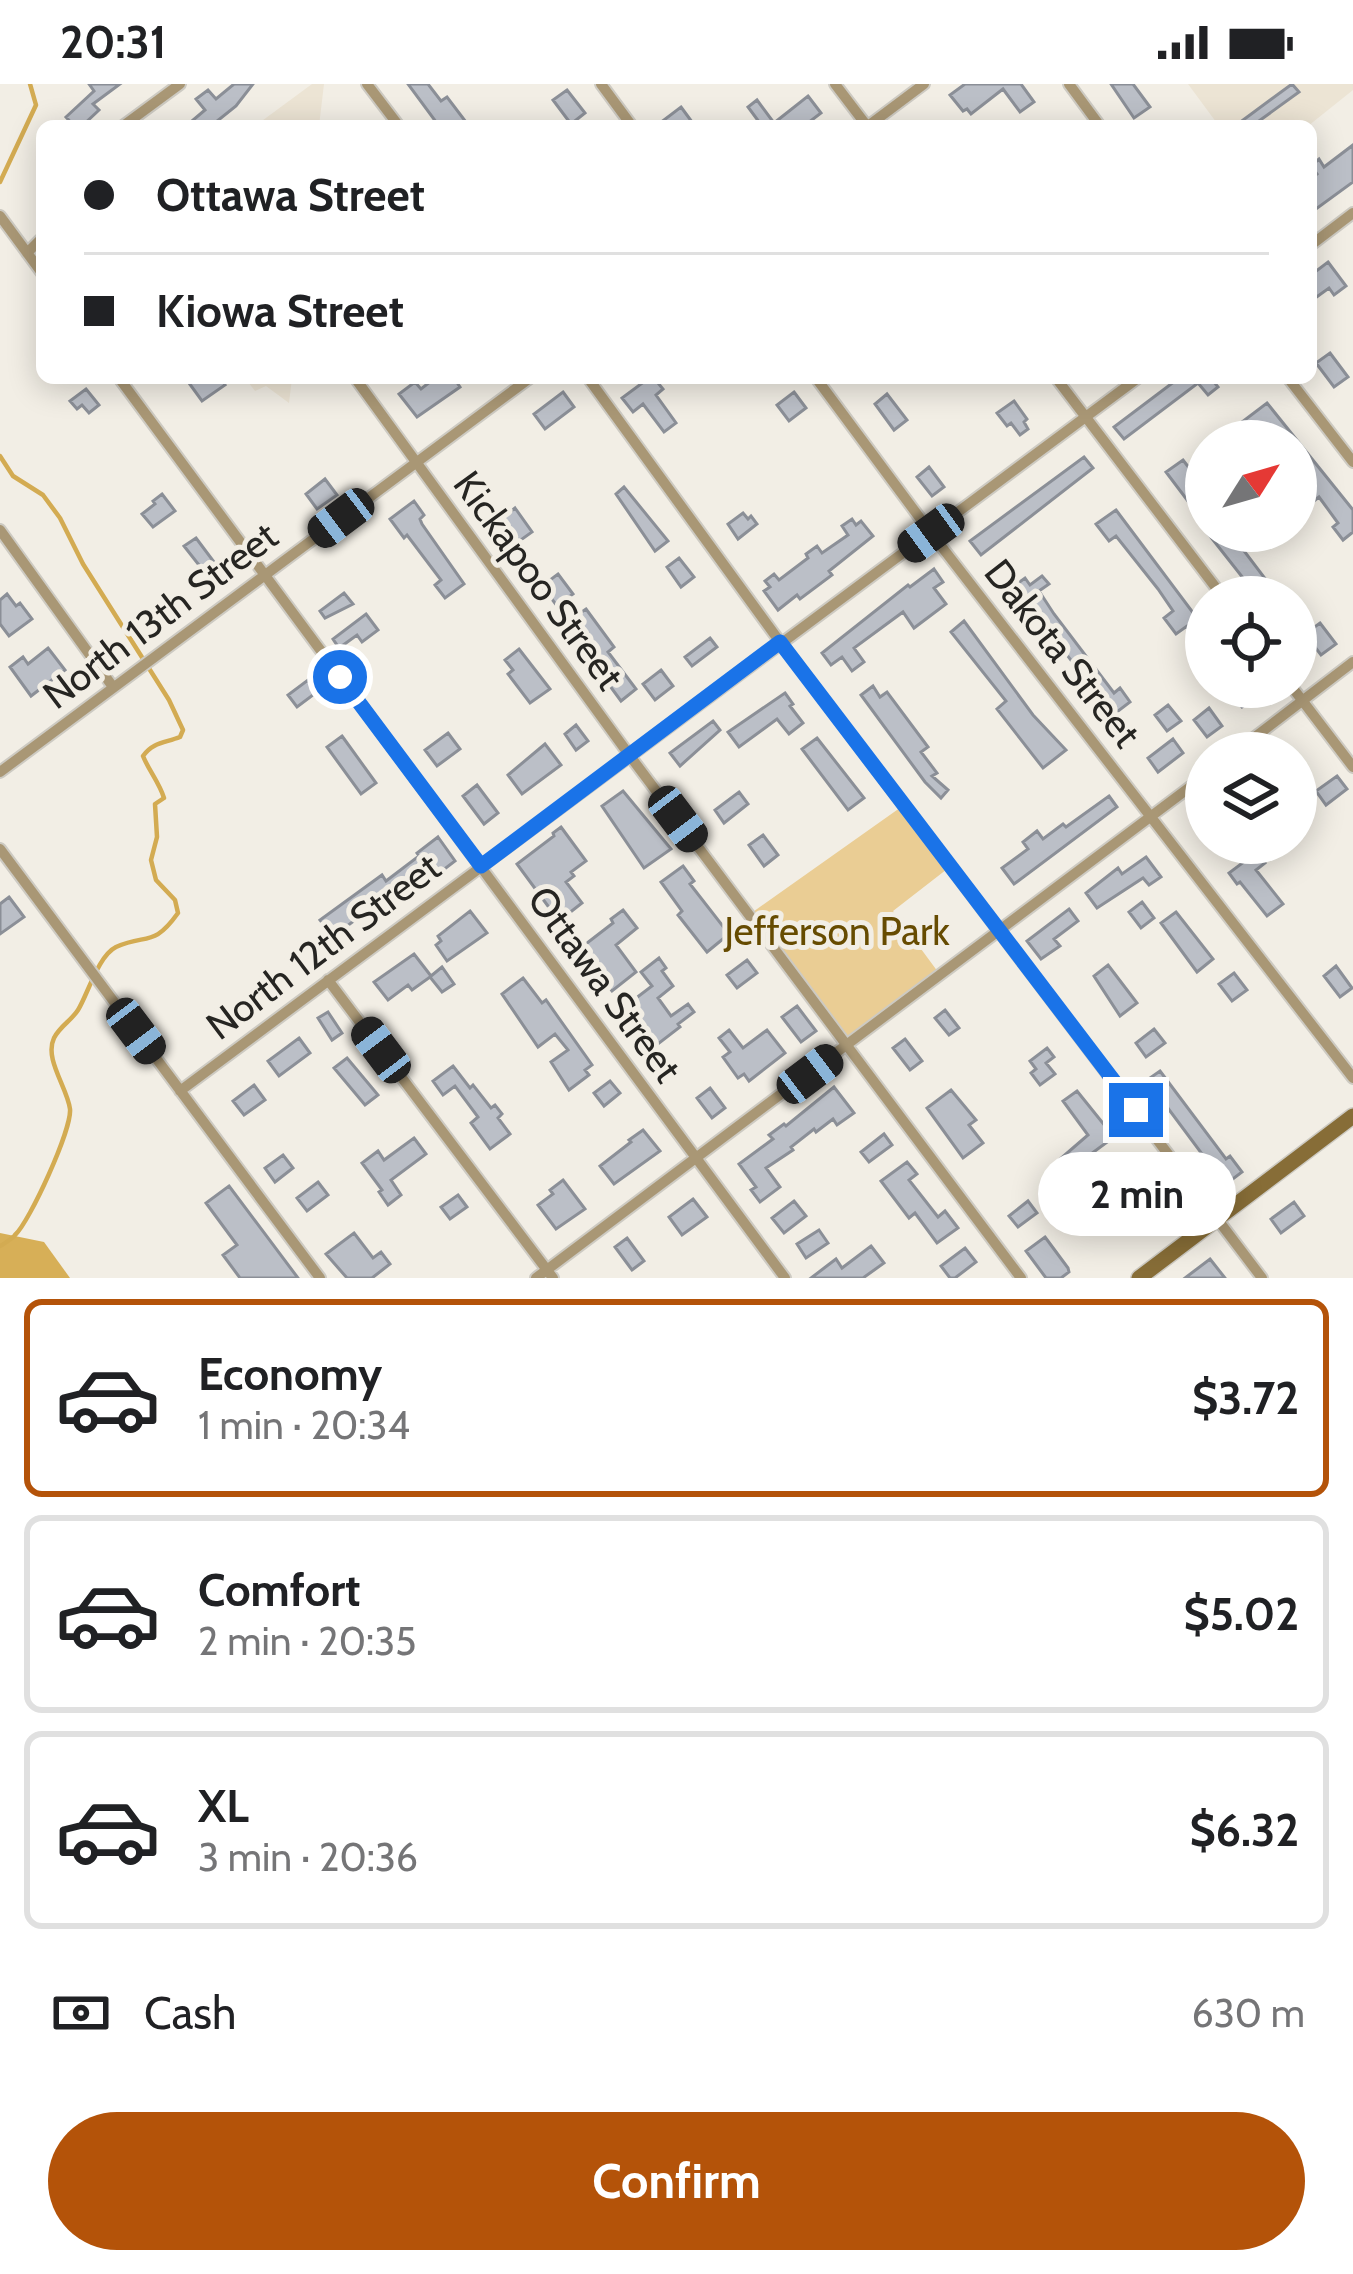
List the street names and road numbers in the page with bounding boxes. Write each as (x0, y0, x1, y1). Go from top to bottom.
street label: Kickapoo Street (444, 461, 634, 699)
street label: North 13th Street (33, 511, 287, 719)
street label: Dakota Street (975, 549, 1151, 757)
street label: North 12th Street (197, 843, 449, 1049)
street label: Ottawa Street (518, 877, 692, 1091)

